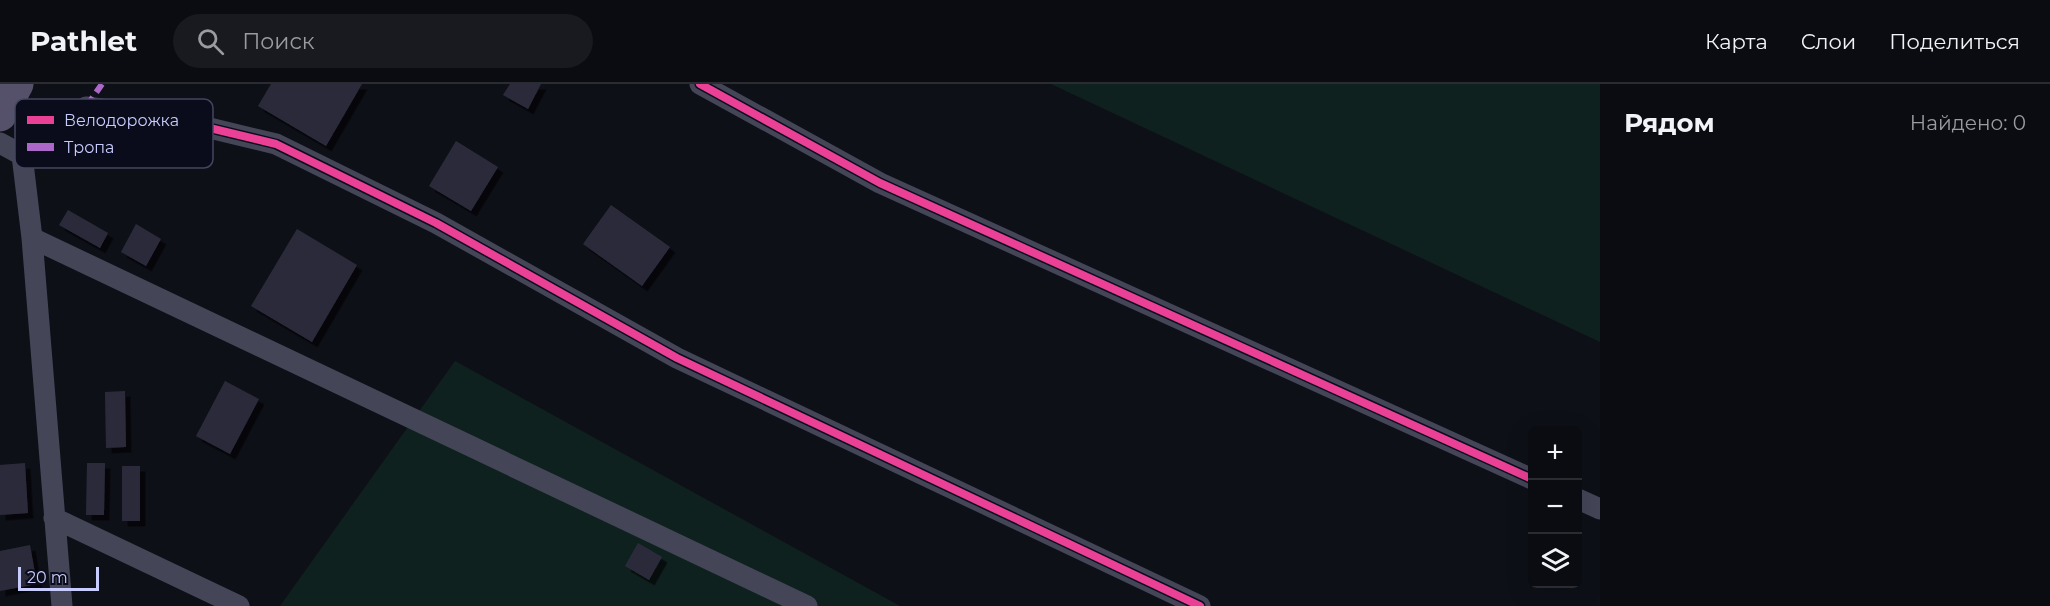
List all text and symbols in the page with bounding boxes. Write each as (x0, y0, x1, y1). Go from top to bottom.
search box (173, 14, 593, 68)
text: Pathlet (30, 24, 137, 58)
icon: search (194, 25, 227, 58)
text: Поиск (242, 28, 315, 55)
text: Карта (1705, 29, 1768, 54)
text: Слои (1801, 29, 1856, 54)
text: Поделиться (1889, 29, 2020, 54)
legend (15, 99, 213, 168)
text: Рядом (1624, 107, 1715, 139)
text: Велодорожка (64, 111, 179, 130)
text: Найдено: 0 (1910, 111, 2026, 135)
text: Тропа (64, 138, 114, 157)
map controls (1528, 426, 1582, 588)
button: + (1528, 426, 1582, 480)
button: − (1528, 480, 1582, 534)
button: layers (1528, 534, 1582, 588)
scale bar (18, 564, 99, 592)
text: 20 m (27, 568, 68, 587)

